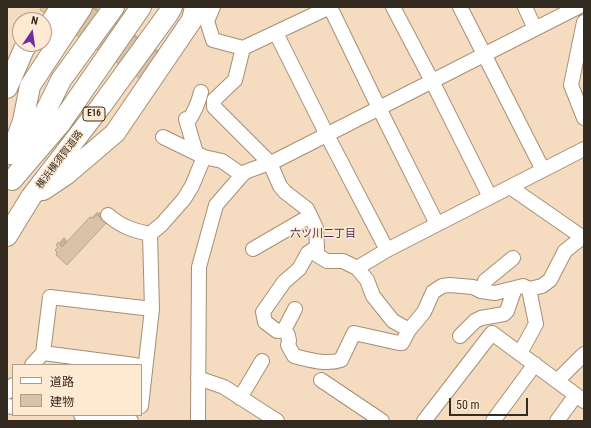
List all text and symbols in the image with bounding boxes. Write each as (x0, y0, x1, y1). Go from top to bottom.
north arrow (12, 12, 52, 52)
text: N (30, 14, 39, 28)
road number: E16 (83, 107, 105, 121)
street label: 横浜横須賀道路 (34, 128, 86, 192)
district label: 六ツ川二丁目 (290, 227, 356, 241)
legend (12, 364, 142, 416)
text: 道路 (50, 375, 74, 389)
scale bar (451, 390, 530, 416)
text: 建物 (50, 395, 74, 409)
text: 50 m (456, 398, 480, 412)

